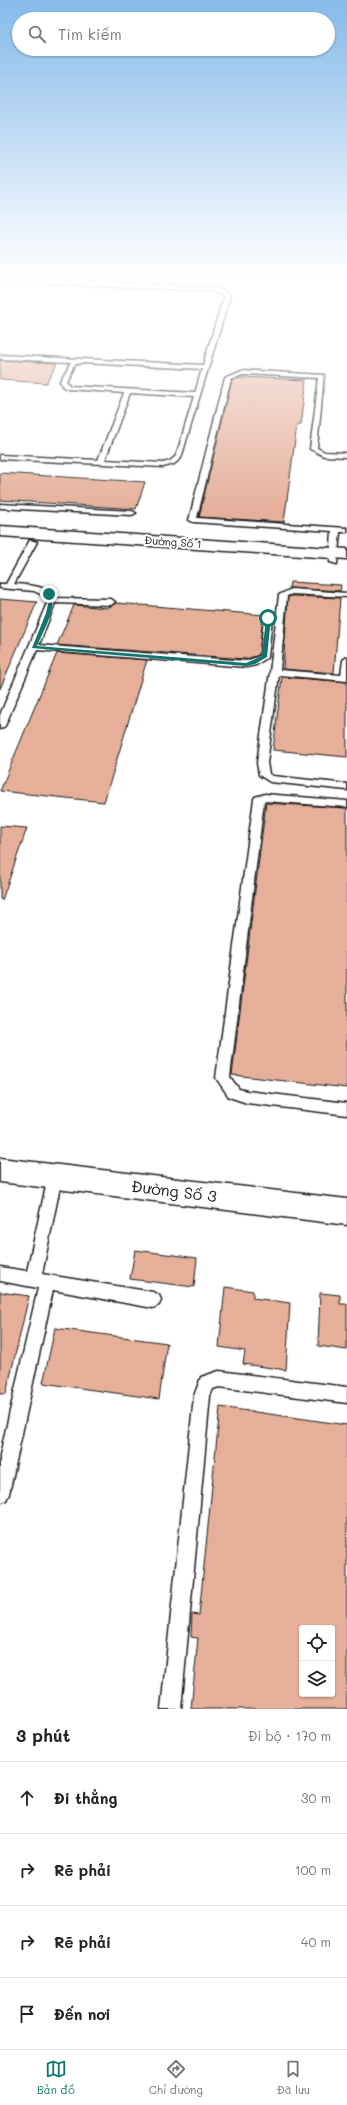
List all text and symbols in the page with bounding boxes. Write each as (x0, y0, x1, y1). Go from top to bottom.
search box (12, 12, 335, 56)
icon: search (26, 23, 48, 45)
text: Tìm kiếm (58, 24, 122, 44)
street label: Đường Số 1 (144, 532, 202, 551)
route end (40, 585, 58, 603)
route start (259, 609, 277, 627)
street label: Đường Số 3 (130, 1175, 218, 1206)
map controls (299, 1625, 335, 1697)
button: locate (299, 1625, 335, 1661)
button: layers (299, 1661, 335, 1697)
text: 3 phút (16, 1724, 70, 1746)
text: Đi bộ · 170 m (248, 1727, 331, 1744)
icon: ahead (16, 1787, 38, 1809)
text: Đi thẳng (54, 1788, 117, 1808)
text: 30 m (301, 1789, 331, 1806)
icon: right (16, 1859, 38, 1881)
text: Rẽ phải (54, 1860, 111, 1880)
text: 100 m (295, 1861, 331, 1878)
icon: right (16, 1931, 38, 1953)
text: Rẽ phải (54, 1932, 111, 1952)
text: 40 m (301, 1933, 331, 1950)
icon: arrive (16, 2003, 38, 2025)
text: Đến nơi (54, 2004, 110, 2024)
tab: Bản đồ (37, 2058, 75, 2097)
tab: Chỉ đường (149, 2058, 203, 2097)
tab: Đã lưu (277, 2058, 310, 2097)

